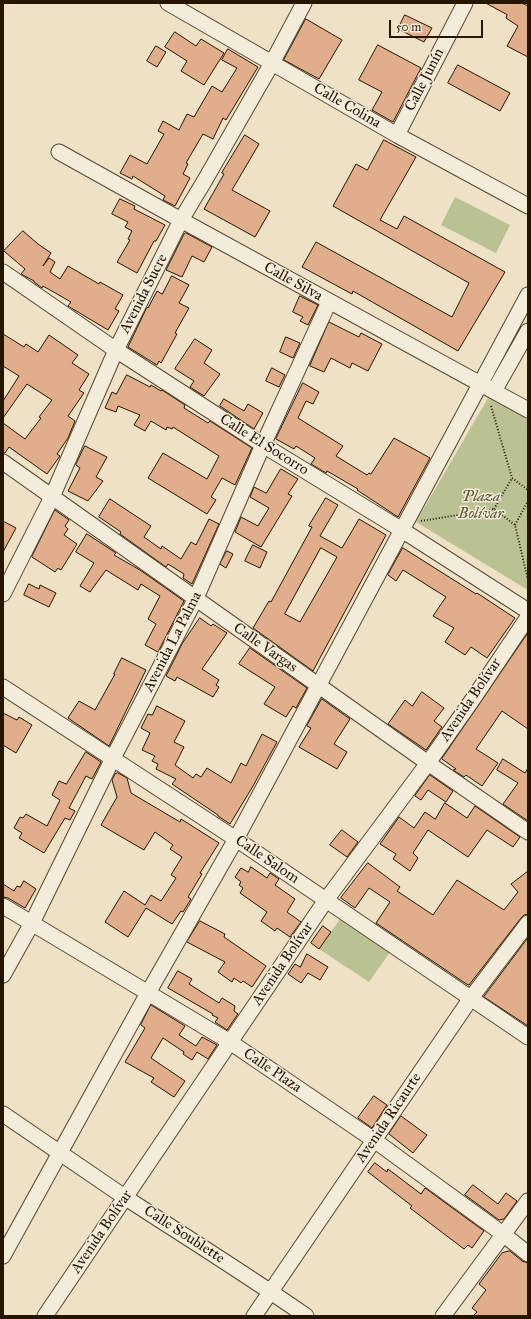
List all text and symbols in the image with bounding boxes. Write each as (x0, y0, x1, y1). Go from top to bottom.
scale bar (391, 12, 485, 38)
text: 50 m (396, 20, 421, 34)
street label: Calle Junín (402, 46, 448, 114)
street label: Calle Colina (310, 80, 384, 132)
street label: Avenida Sucre (116, 251, 172, 337)
street label: Calle Silva (261, 259, 325, 305)
street label: Calle El Socorro (216, 411, 312, 479)
park label: Plaza Bolívar (458, 488, 504, 523)
street label: Avenida La Palma (140, 589, 206, 695)
street label: Calle Vargas (229, 619, 301, 677)
street label: Avenida Bolívar (437, 655, 505, 745)
street label: Calle Salom (232, 832, 302, 888)
street label: Avenida Bolívar (249, 919, 317, 1009)
street label: Calle Plaza (239, 1045, 305, 1097)
street label: Avenida Ricaurte (352, 1070, 426, 1166)
street label: Avenida Bolívar (68, 1187, 136, 1277)
street label: Calle Soublette (140, 1202, 228, 1268)

